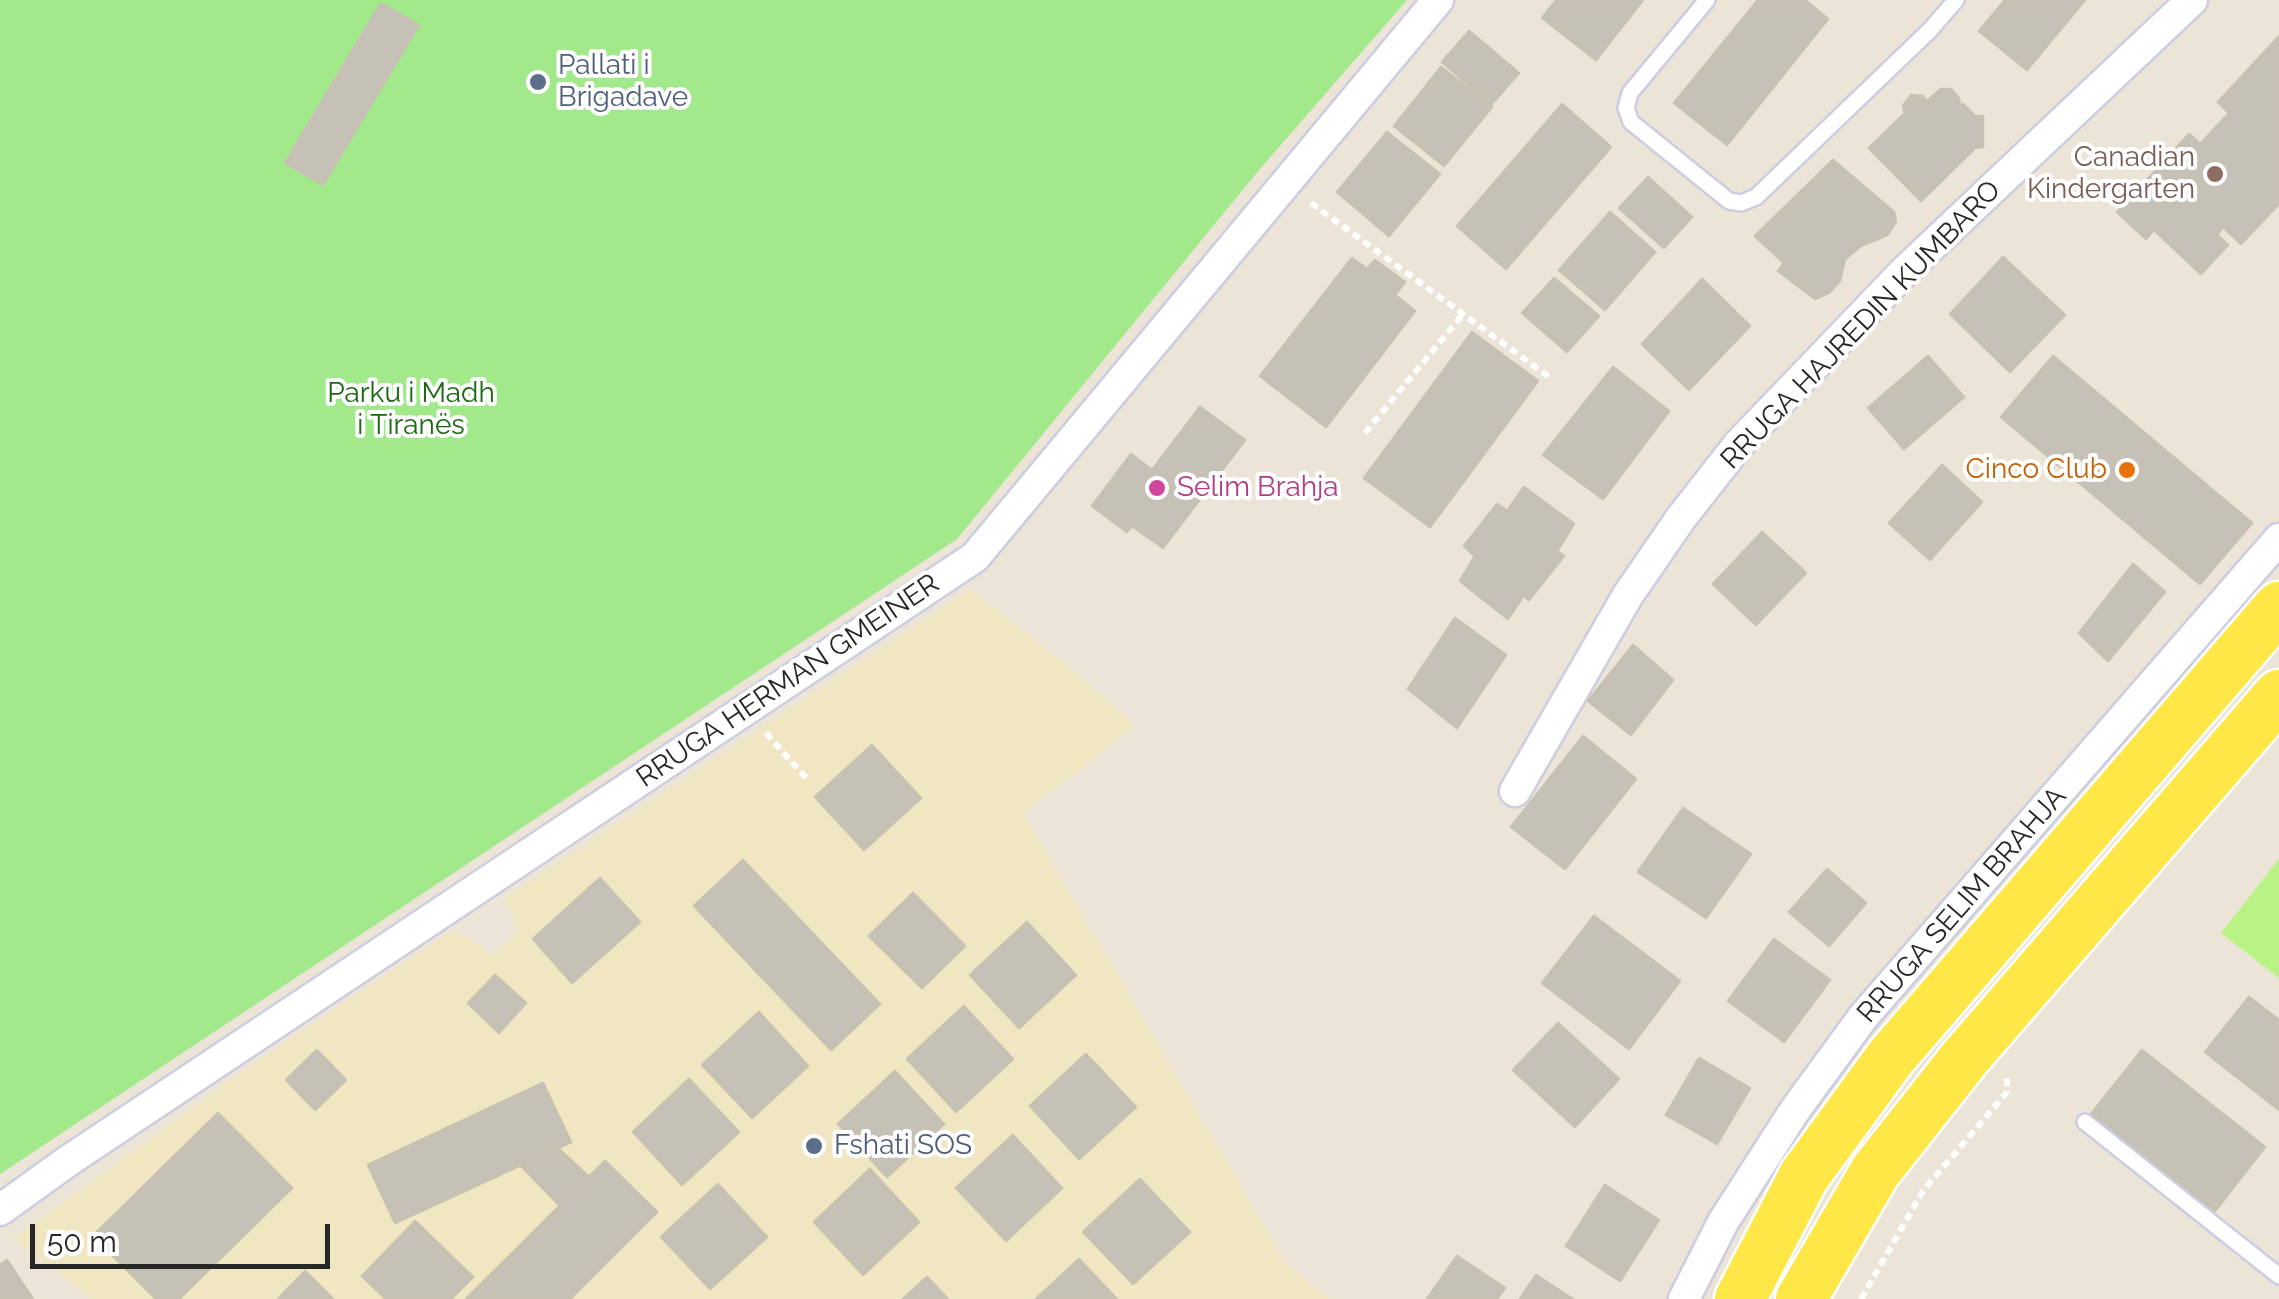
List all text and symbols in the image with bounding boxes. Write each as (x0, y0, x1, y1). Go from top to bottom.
place label: Pallati i Brigadave (558, 49, 688, 115)
marker: Pallati i Brigadave (527, 71, 549, 93)
place label: Canadian Kindergarten (2027, 141, 2195, 207)
marker: Canadian Kindergarten (2204, 163, 2226, 185)
street label: RRUGA HAJREDIN KUMBARO (1714, 174, 2008, 476)
park label: Parku i Madh i Tiranës (327, 377, 495, 443)
place label: Cinco Club (1966, 453, 2107, 487)
marker: Cinco Club (2116, 459, 2138, 481)
place label: Selim Brahja (1177, 471, 1339, 505)
marker: Selim Brahja (1146, 477, 1168, 499)
street label: RRUGA HERMAN GMEINER (630, 567, 946, 795)
street label: RRUGA SELIM BRAHJA (1851, 780, 2073, 1030)
place label: Fshati SOS (834, 1129, 972, 1163)
marker: Fshati SOS (803, 1135, 825, 1157)
scale bar (35, 1204, 335, 1266)
text: 50 m (47, 1224, 117, 1259)

